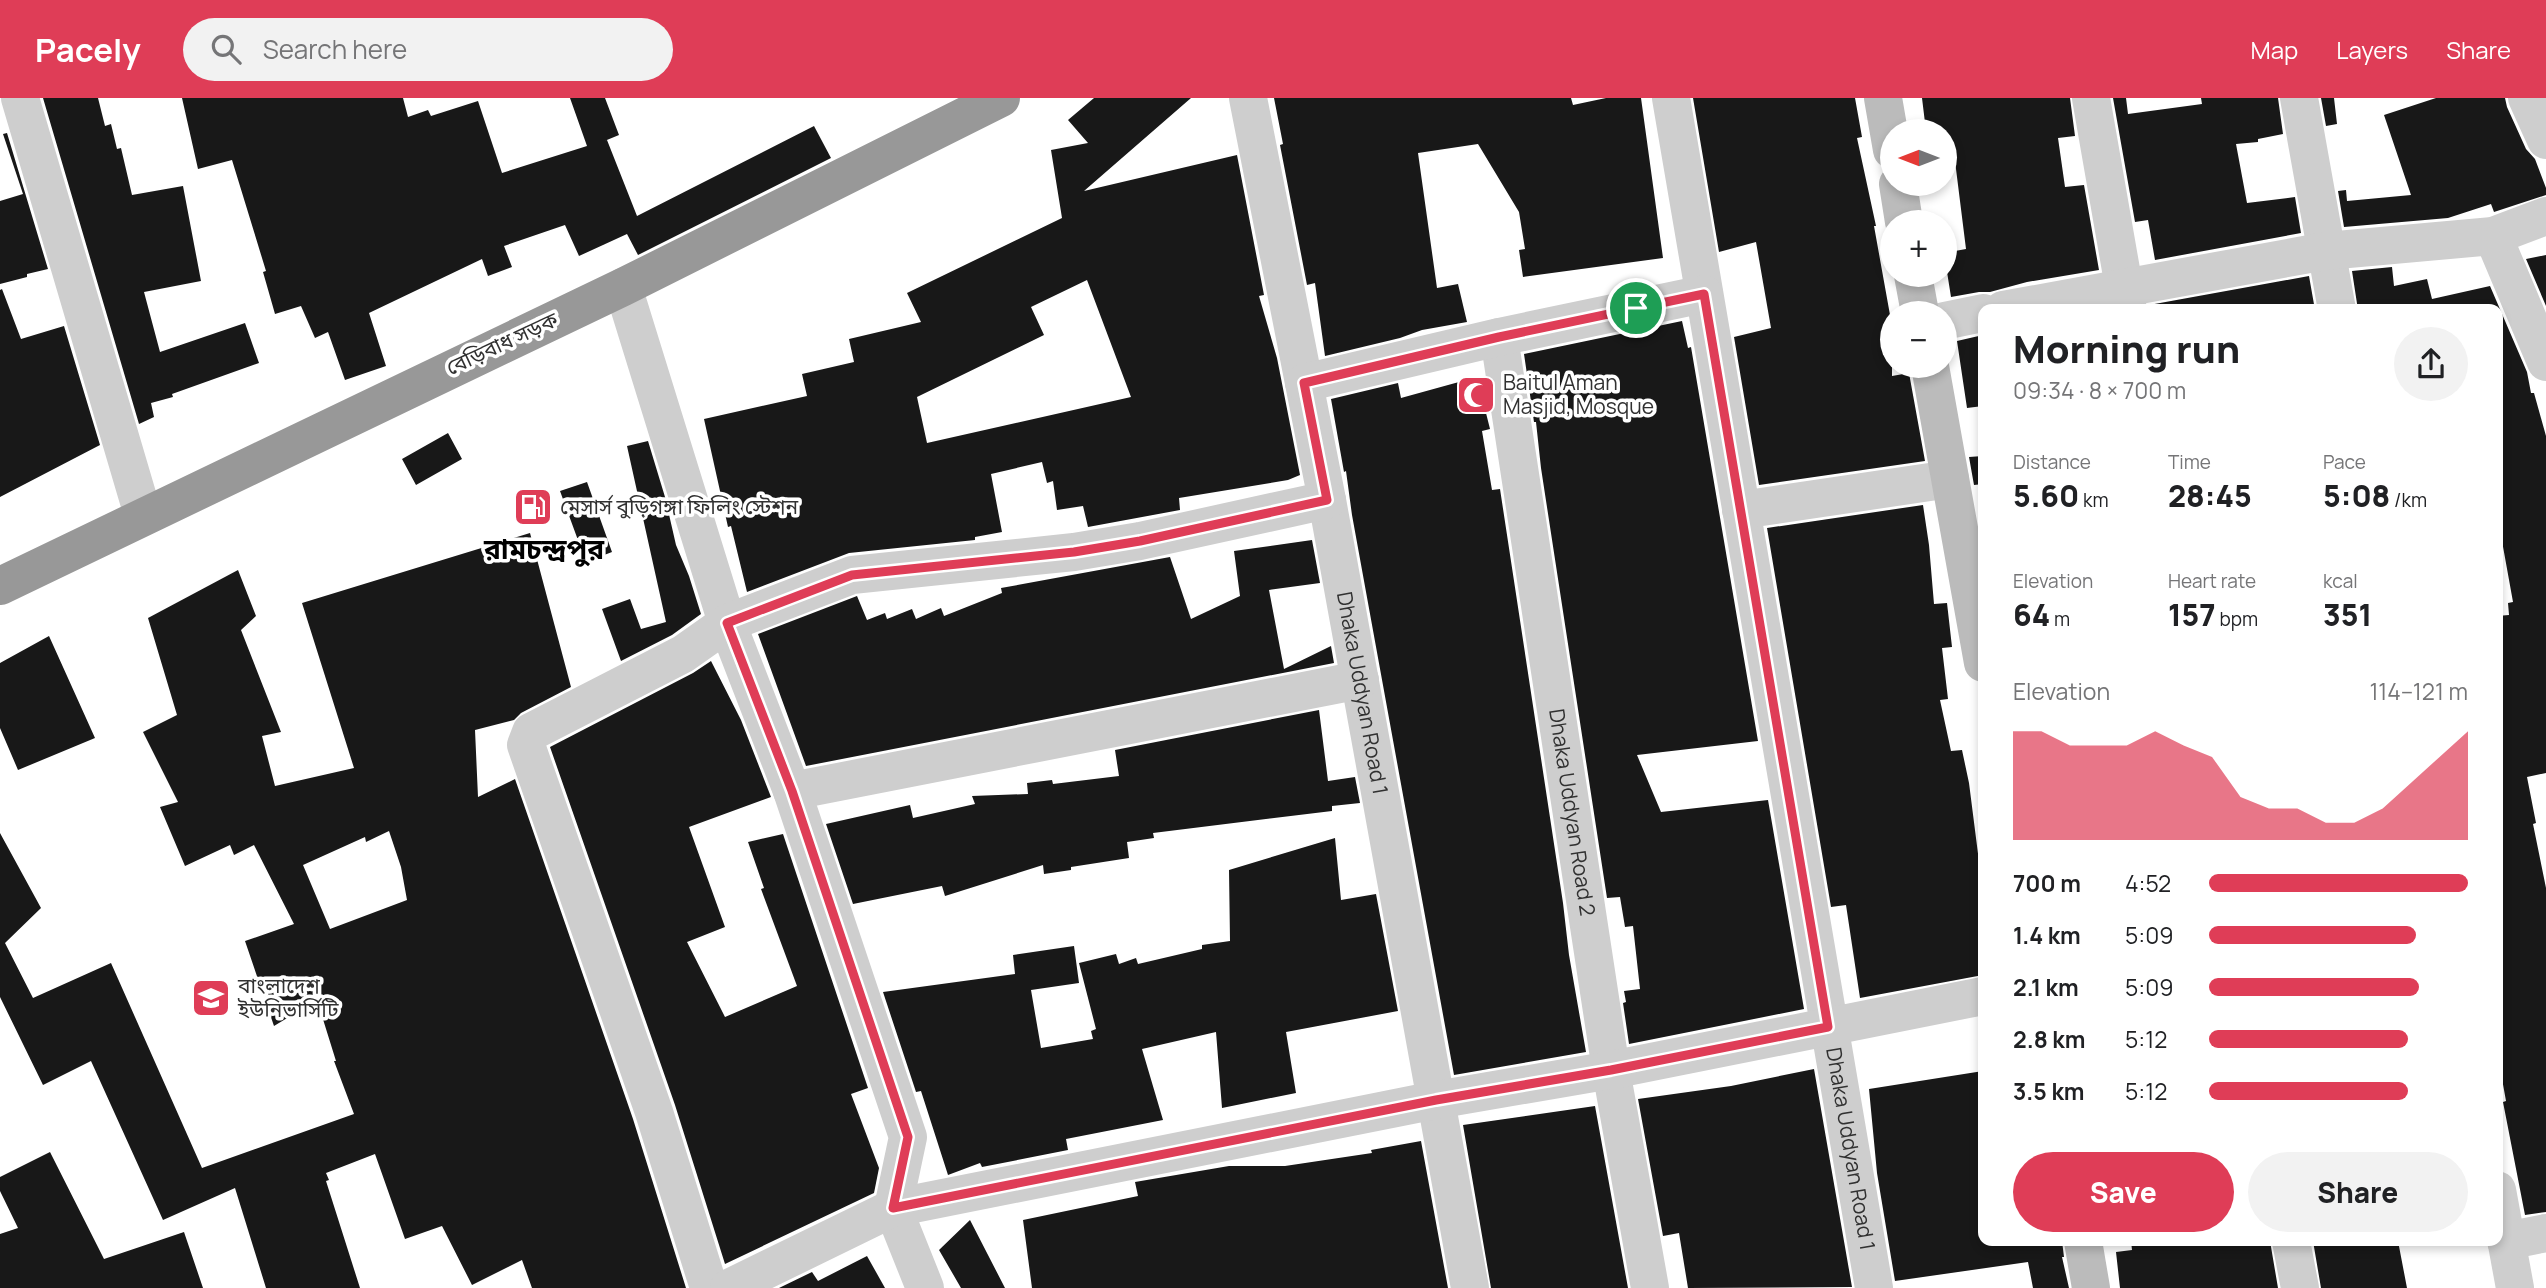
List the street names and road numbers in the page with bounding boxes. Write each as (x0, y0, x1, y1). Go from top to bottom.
street label: বেড়িবাধ সড়ক (441, 305, 563, 381)
street label: Dhaka Uddyan Road 1 (1331, 589, 1395, 797)
street label: Dhaka Uddyan Road 2 (1543, 707, 1602, 918)
street label: Dhaka Uddyan Road 1 (1820, 1045, 1882, 1252)

